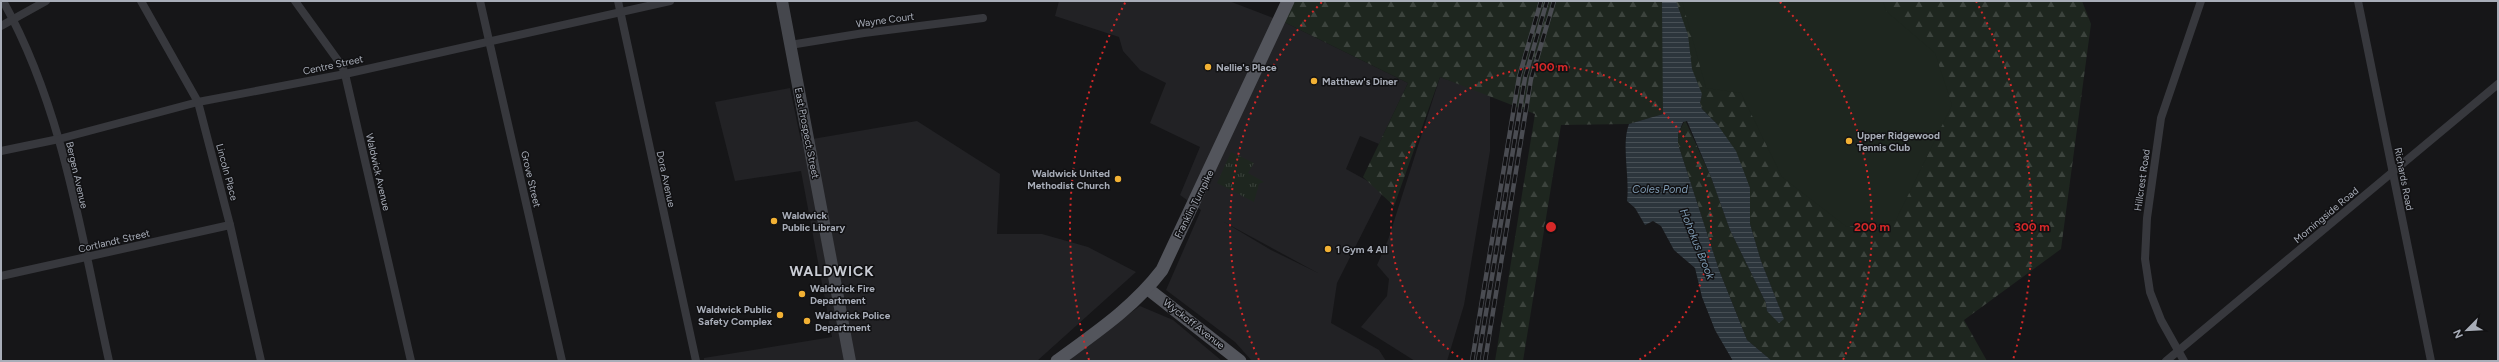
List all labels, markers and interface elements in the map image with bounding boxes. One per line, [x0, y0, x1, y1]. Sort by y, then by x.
street label: Wayne Court [855, 9, 915, 31]
street label: Centre Street [302, 52, 365, 78]
text: 100 m [1534, 60, 1568, 74]
place label: Nellie's Place [1216, 61, 1277, 74]
marker: Nellie's Place [1203, 62, 1213, 72]
place label: Matthew's Diner [1322, 75, 1398, 88]
marker: Matthew's Diner [1309, 76, 1319, 86]
street label: East Prospect Street [792, 86, 822, 180]
place label: Upper Ridgewood Tennis Club [1857, 129, 1940, 154]
street label: Waldwick Avenue [363, 132, 393, 213]
marker: Upper Ridgewood Tennis Club [1844, 136, 1854, 146]
street label: Bergen Avenue [63, 140, 91, 210]
street label: Lincoln Place [213, 142, 241, 202]
street label: Richards Road [2392, 146, 2417, 212]
street label: Hillcrest Road [2131, 148, 2153, 212]
street label: Grove Street [518, 149, 544, 209]
street label: Dora Avenue [654, 150, 678, 209]
place label: Waldwick United Methodist Church [1027, 167, 1110, 192]
street label: Franklin Turnpike [1171, 167, 1217, 240]
marker: Waldwick United Methodist Church [1113, 174, 1123, 184]
water label: Coles Pond [1632, 183, 1688, 196]
street label: Morningside Road [2291, 184, 2361, 246]
water label: Hohokus Brook [1677, 207, 1717, 282]
place label: Waldwick Public Library [782, 209, 845, 234]
marker: Waldwick Public Library [769, 216, 779, 226]
centre of rings [1544, 220, 1558, 234]
text: 200 m [1854, 220, 1890, 234]
text: 300 m [2014, 220, 2050, 234]
street label: Cortlandt Street [77, 226, 151, 256]
place label: 1 Gym 4 All [1336, 243, 1388, 256]
marker: 1 Gym 4 All [1323, 244, 1333, 254]
district label: WALDWICK [789, 263, 875, 280]
place label: Waldwick Fire Department [810, 282, 875, 307]
marker: Waldwick Fire Department [797, 289, 807, 299]
street label: Wyckoff Avenue [1161, 296, 1228, 352]
place label: Waldwick Public Safety Complex [696, 303, 773, 328]
place label: Waldwick Police Department [815, 309, 891, 334]
marker: Waldwick Public Safety Complex [775, 310, 785, 320]
north arrow [2447, 310, 2487, 350]
marker: Waldwick Police Department [802, 316, 812, 326]
text: N [2451, 327, 2466, 340]

